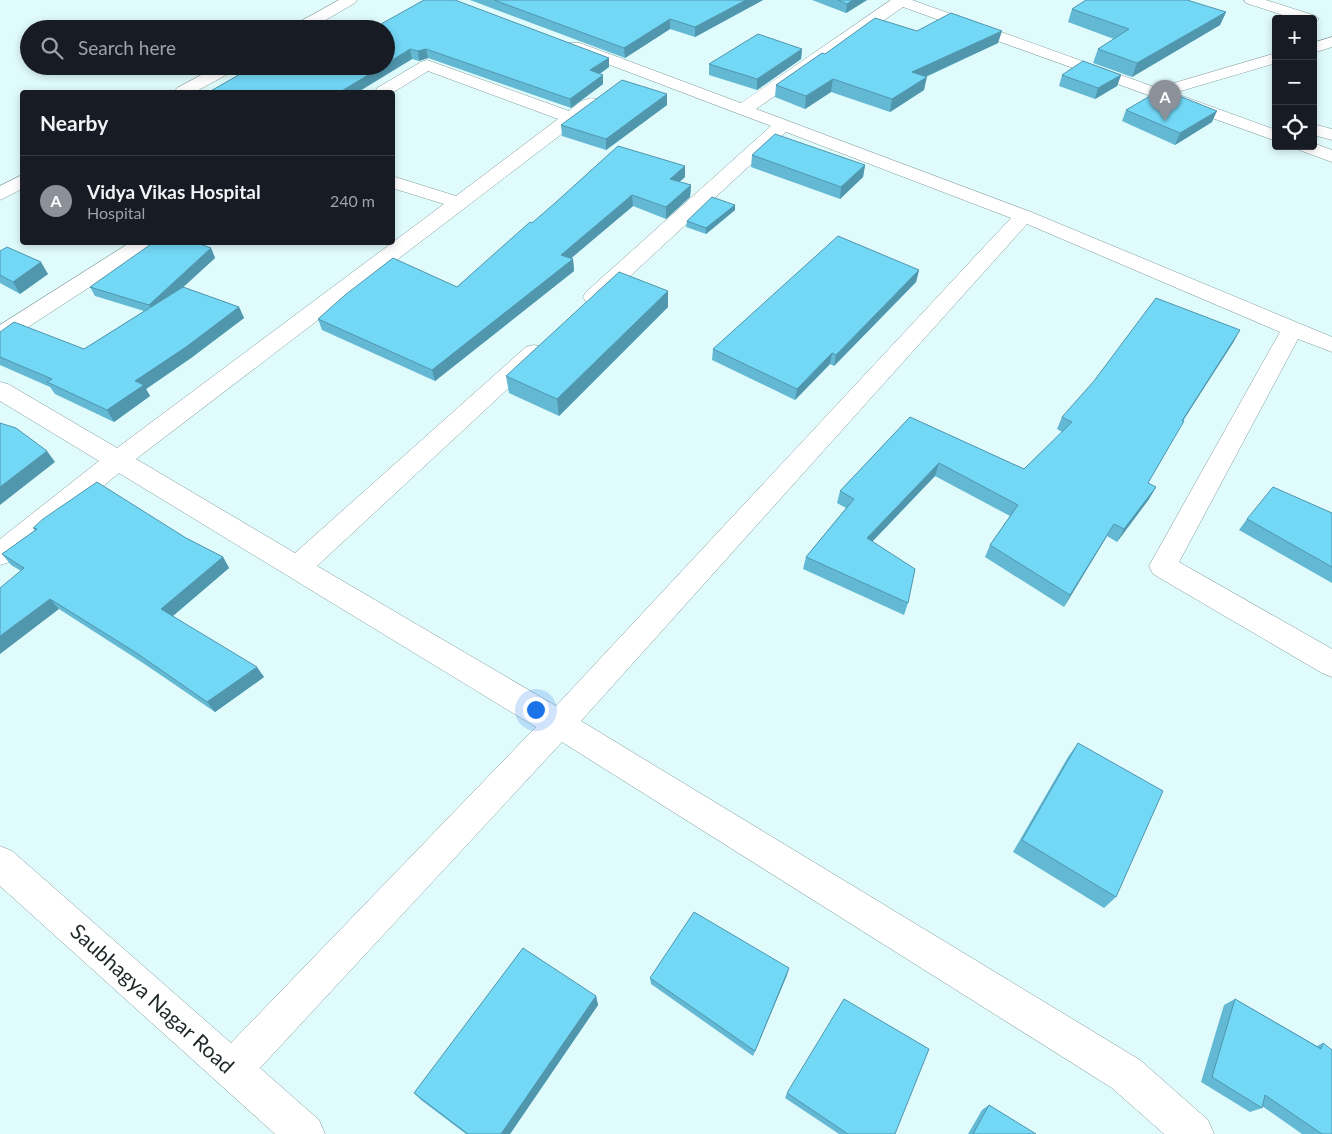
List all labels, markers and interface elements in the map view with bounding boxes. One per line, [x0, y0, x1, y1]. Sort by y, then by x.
map controls [1272, 15, 1317, 150]
button: + [1272, 15, 1317, 60]
search box [20, 20, 395, 75]
icon: search [38, 34, 66, 62]
text: Search here [78, 36, 176, 59]
button: − [1272, 60, 1317, 105]
pin: A [1149, 80, 1181, 121]
button: locate [1272, 105, 1317, 150]
text: Nearby [40, 110, 108, 135]
text: Vidya Vikas Hospital [87, 180, 261, 203]
text: A [50, 191, 62, 210]
text: 240 m [330, 191, 375, 210]
text: Hospital [87, 203, 145, 222]
your location [523, 697, 549, 723]
street label: Saubhagya Nagar Road [66, 918, 240, 1078]

